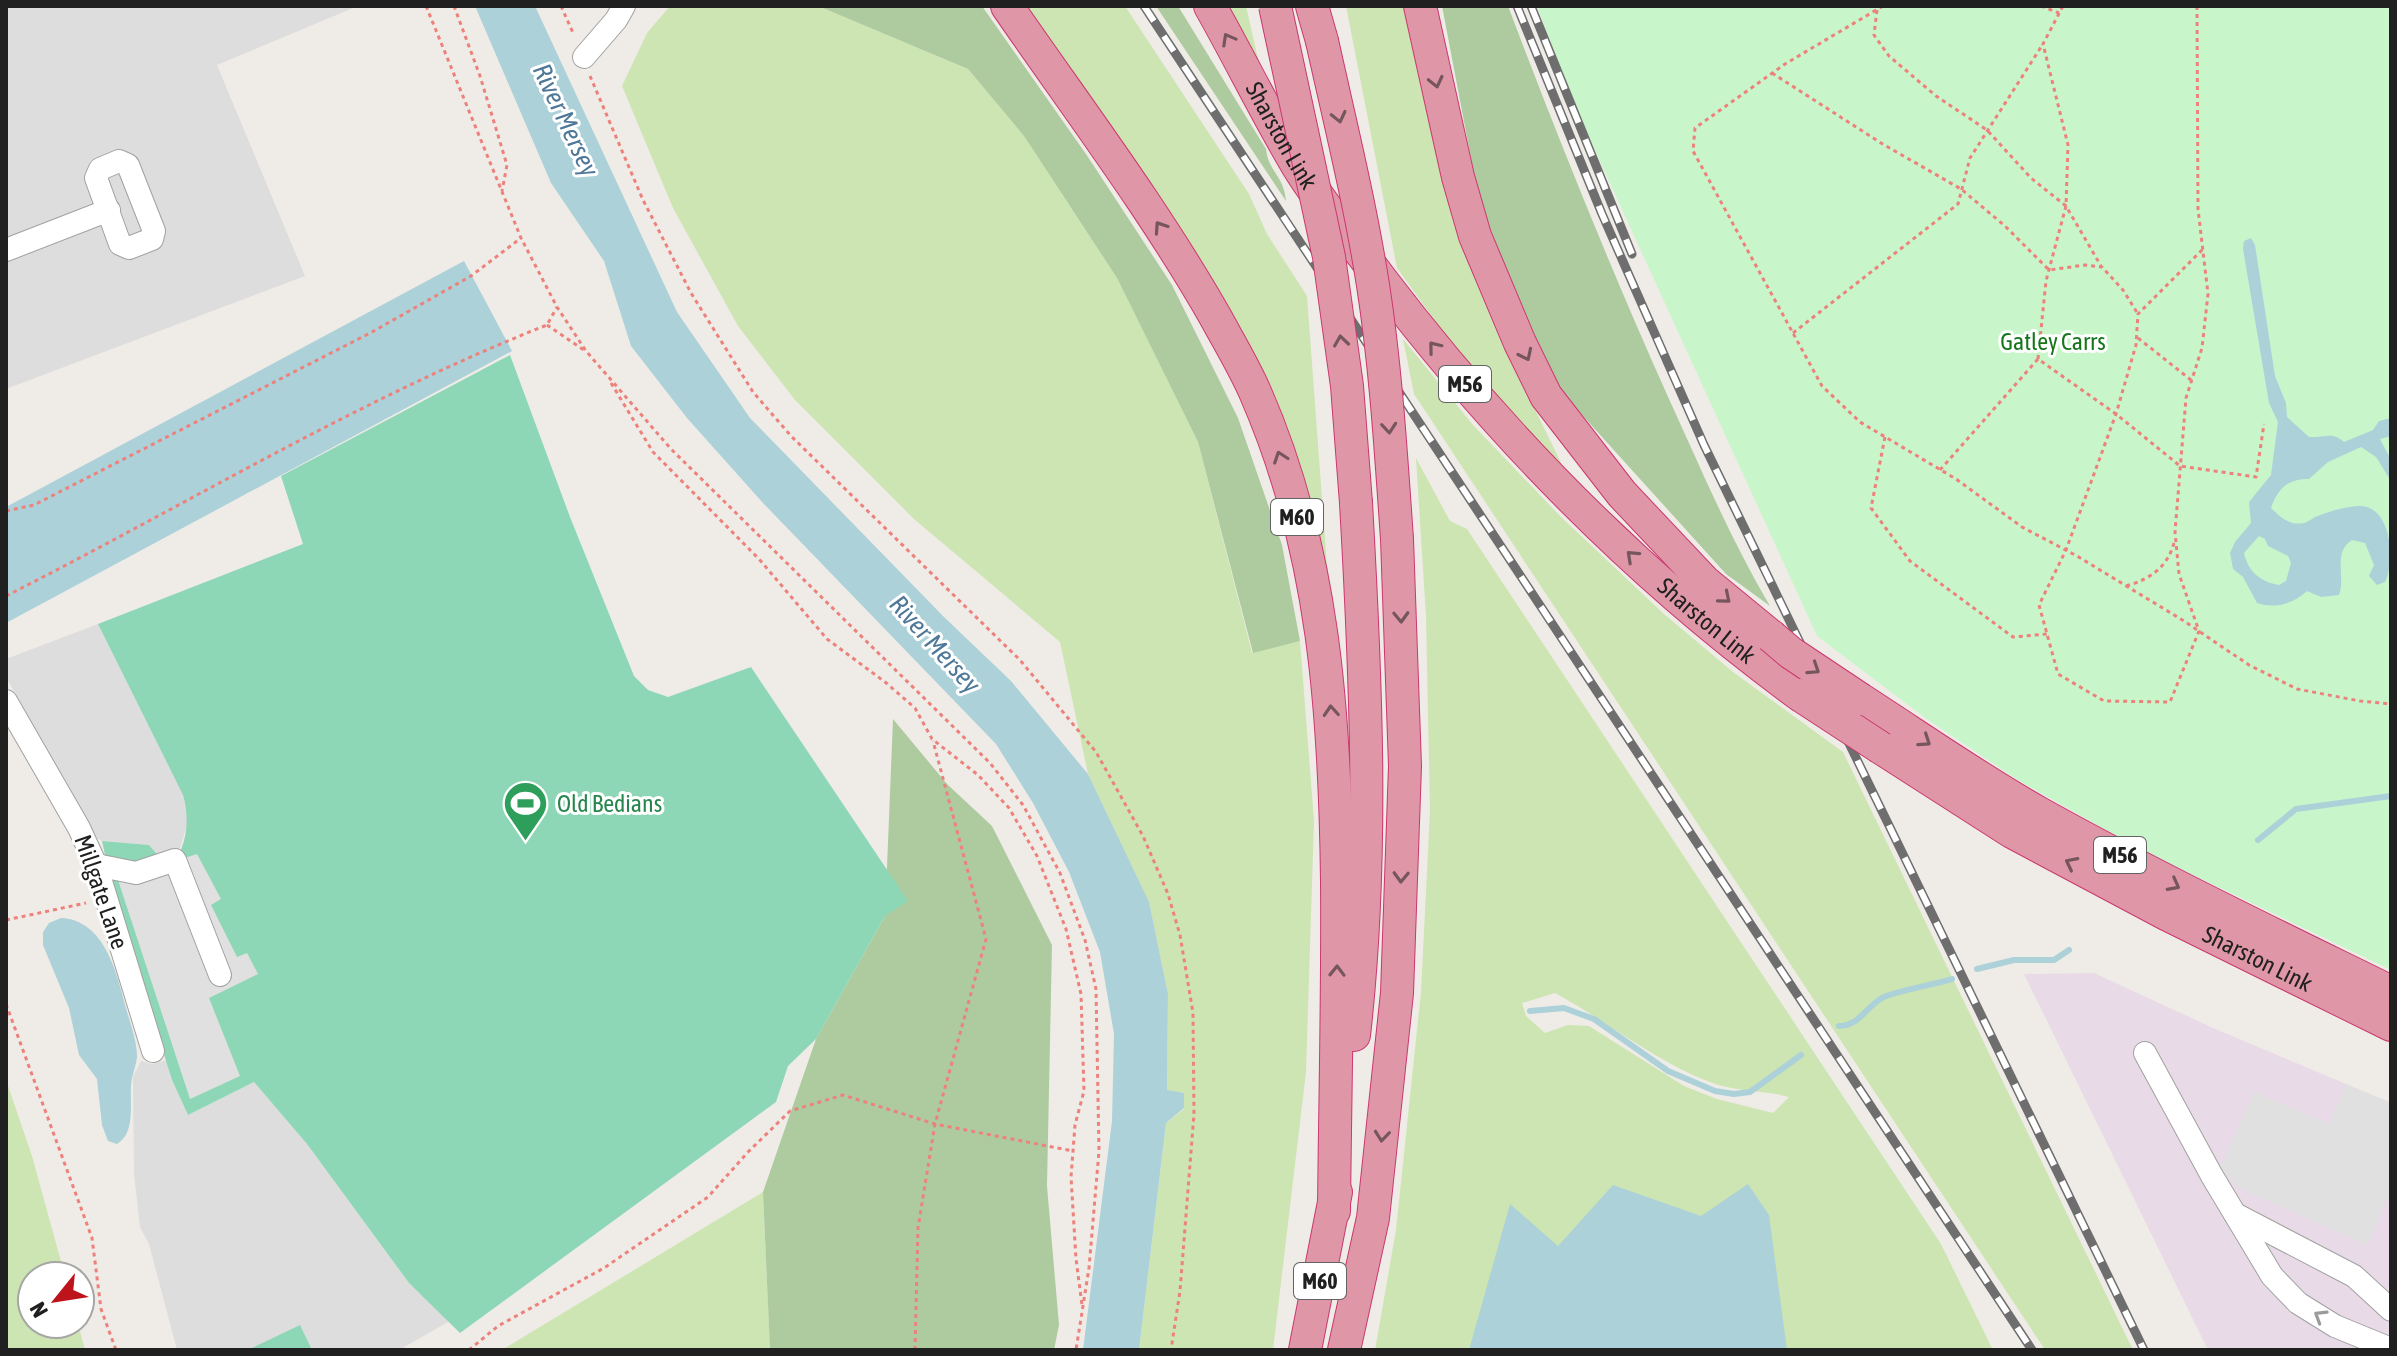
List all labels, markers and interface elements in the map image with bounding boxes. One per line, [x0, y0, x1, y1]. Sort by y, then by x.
one-way arrow [1222, 33, 1238, 48]
water label: River Mersey [527, 59, 605, 181]
one-way arrow [1426, 75, 1443, 89]
street label: Sharston Link [1241, 78, 1323, 194]
one-way arrow [1330, 109, 1347, 123]
one-way arrow [1155, 221, 1170, 235]
park label: Gatley Carrs [2000, 328, 2106, 355]
one-way arrow [1333, 335, 1350, 348]
one-way arrow [1429, 342, 1444, 357]
one-way arrow [1516, 346, 1532, 361]
road number: M56 [1439, 366, 1491, 402]
one-way arrow [1381, 422, 1398, 435]
one-way arrow [1273, 451, 1289, 465]
road number: M60 [1271, 499, 1323, 535]
one-way arrow [1627, 551, 1641, 566]
street label: Sharston Link [1652, 572, 1761, 669]
one-way arrow [1715, 588, 1730, 603]
water label: River Mersey [883, 589, 987, 699]
one-way arrow [1392, 611, 1409, 624]
one-way arrow [1806, 659, 1820, 674]
one-way arrow [1323, 704, 1340, 717]
one-way arrow [1916, 732, 1930, 747]
sports icon: Old Bedians [502, 780, 550, 843]
place label: Old Bedians [557, 790, 662, 817]
street label: Millgate Lane [69, 831, 134, 952]
road number: M56 [2094, 837, 2146, 873]
one-way arrow [2065, 858, 2080, 873]
one-way arrow [1393, 871, 1410, 884]
one-way arrow [2166, 876, 2180, 891]
street label: Sharston Link [2199, 920, 2317, 997]
one-way arrow [1328, 964, 1345, 977]
one-way arrow [1374, 1130, 1391, 1143]
north arrow [16, 1260, 96, 1340]
road number: M60 [1294, 1263, 1346, 1299]
text: N [24, 1298, 53, 1322]
one-way arrow [2314, 1311, 2329, 1326]

